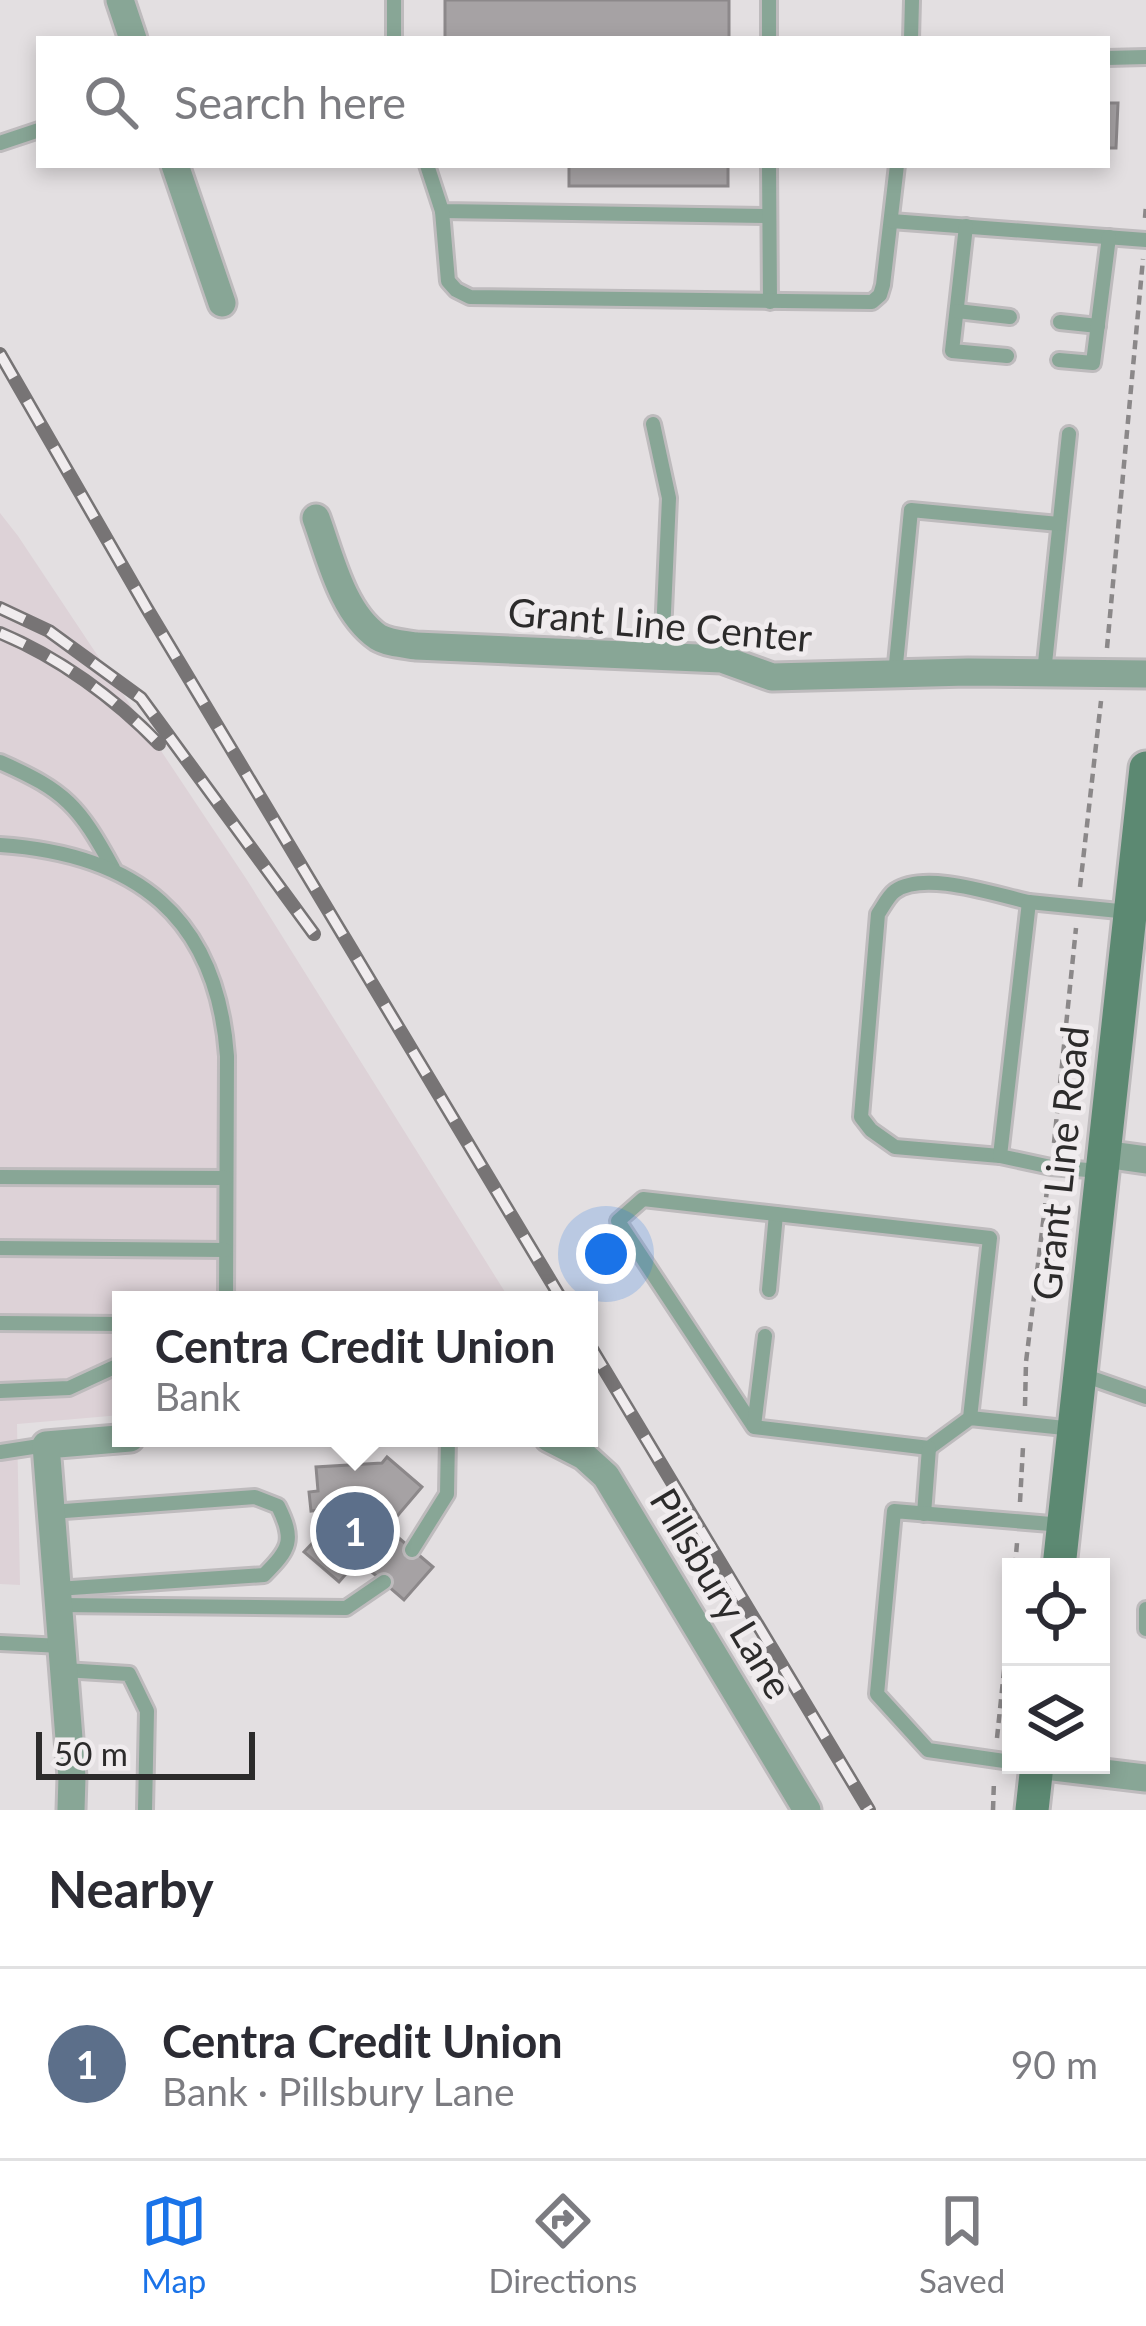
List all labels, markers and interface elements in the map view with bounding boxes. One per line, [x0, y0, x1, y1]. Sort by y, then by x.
search box [36, 36, 1110, 168]
icon: search [78, 69, 144, 135]
text: Search here [174, 75, 406, 129]
street label: Grant Line Center [506, 588, 814, 660]
street label: Grant Line Road [1023, 1024, 1097, 1302]
your location [576, 1224, 636, 1284]
popup [112, 1291, 598, 1447]
text: Centra Credit Union [155, 1319, 555, 1373]
text: Bank [155, 1373, 241, 1419]
street label: Pillsbury Lane [641, 1480, 803, 1706]
pin: 1 [316, 1486, 394, 1576]
map controls [1002, 1558, 1110, 1774]
button: locate [1002, 1558, 1110, 1666]
button: layers [1002, 1666, 1110, 1774]
scale bar [36, 1726, 255, 1779]
text: 50 m [54, 1733, 128, 1773]
text: Nearby [48, 1858, 214, 1919]
text: Centra Credit Union [162, 2014, 563, 2068]
text: 1 [76, 2041, 98, 2087]
text: 90 m [1011, 2041, 1098, 2087]
text: Bank · Pillsbury Lane [162, 2068, 515, 2114]
tab: Map [141, 2188, 207, 2300]
tab: Directions [488, 2188, 637, 2300]
tab: Saved [919, 2188, 1005, 2300]

